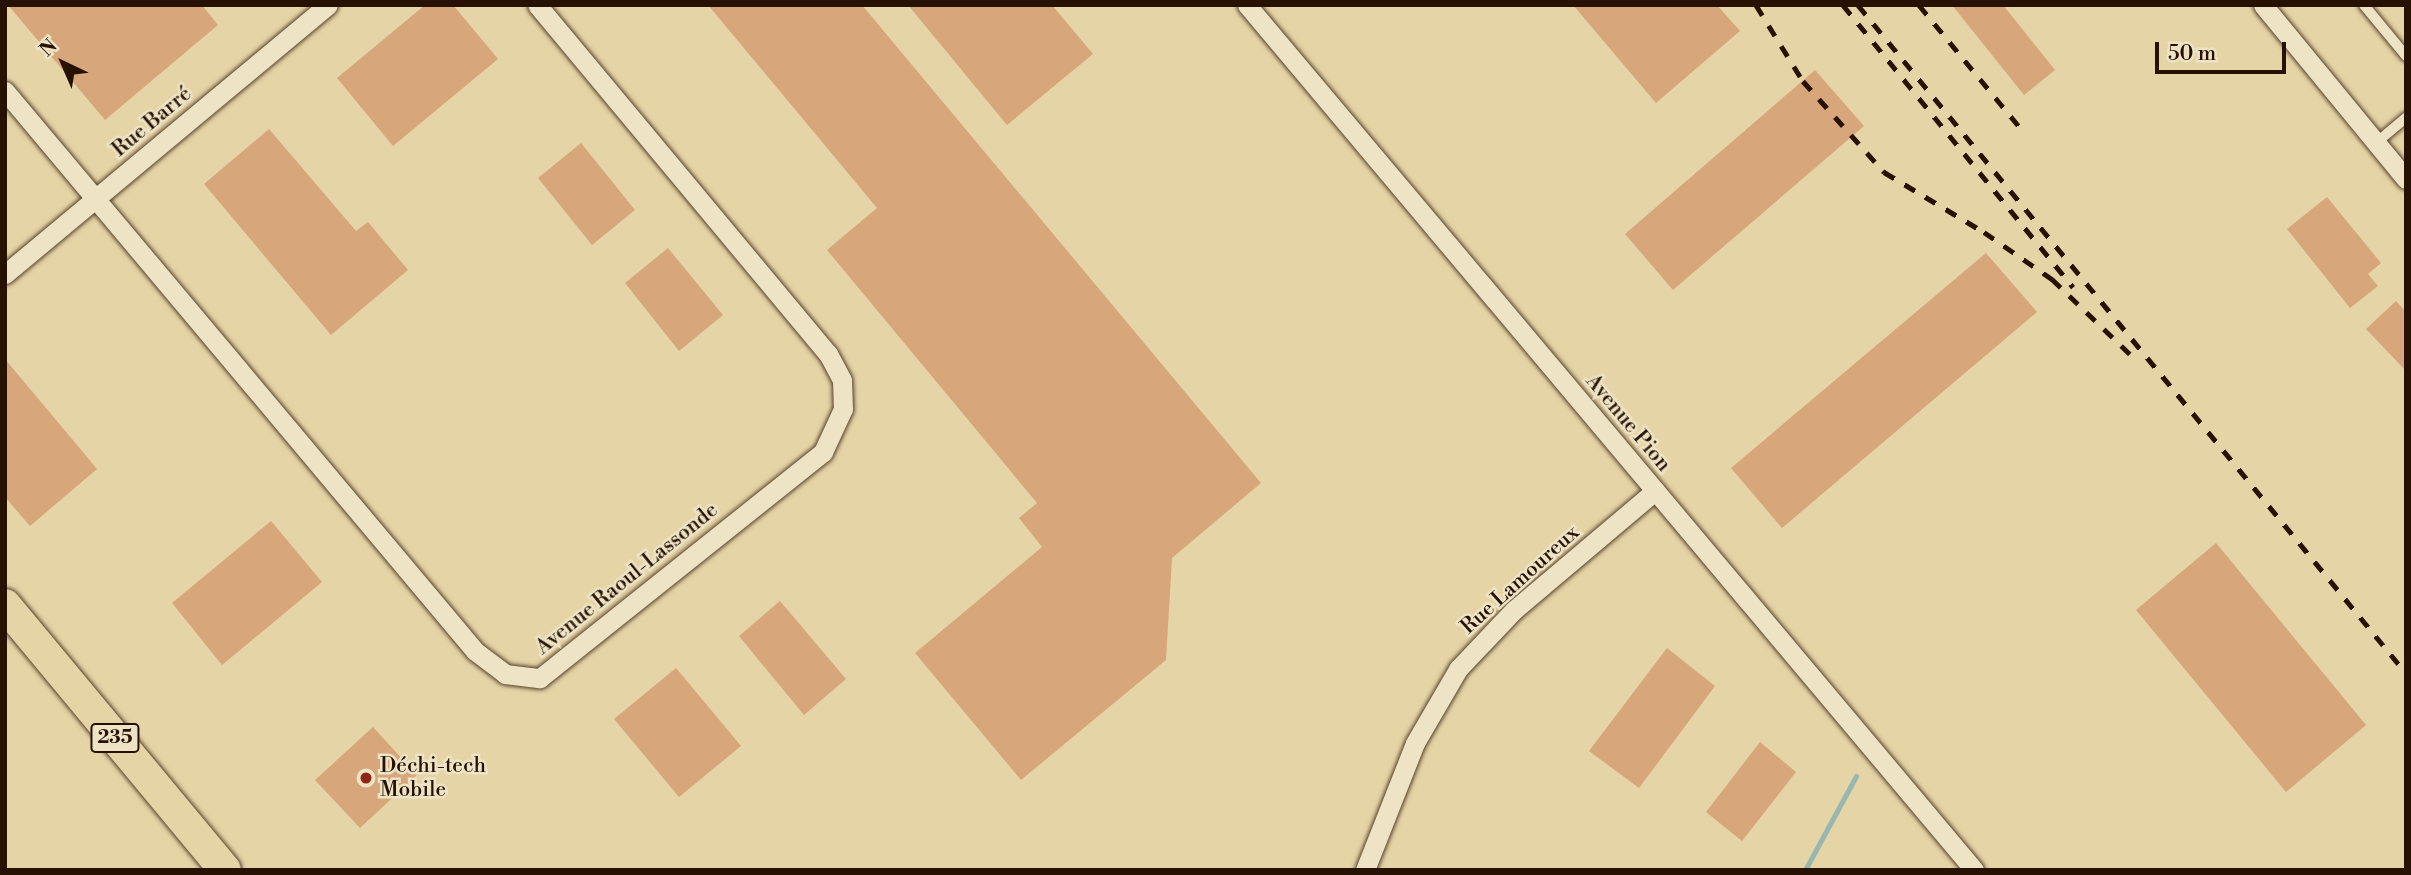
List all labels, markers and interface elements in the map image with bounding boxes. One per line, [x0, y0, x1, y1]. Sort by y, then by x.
north arrow [28, 28, 98, 98]
scale bar [2159, 28, 2290, 72]
text: N [35, 34, 62, 62]
text: 50 m [2168, 41, 2216, 67]
street label: Rue Barré [107, 82, 197, 162]
street label: Avenue Pion [1580, 369, 1676, 477]
street label: Avenue Raoul-Lassonde [531, 498, 723, 660]
street label: Rue Lamoureux [1456, 520, 1584, 640]
road number: 235 [89, 722, 141, 754]
place label: Déchi-tech Mobile [380, 753, 486, 803]
marker: Déchi-tech Mobile [358, 770, 374, 786]

